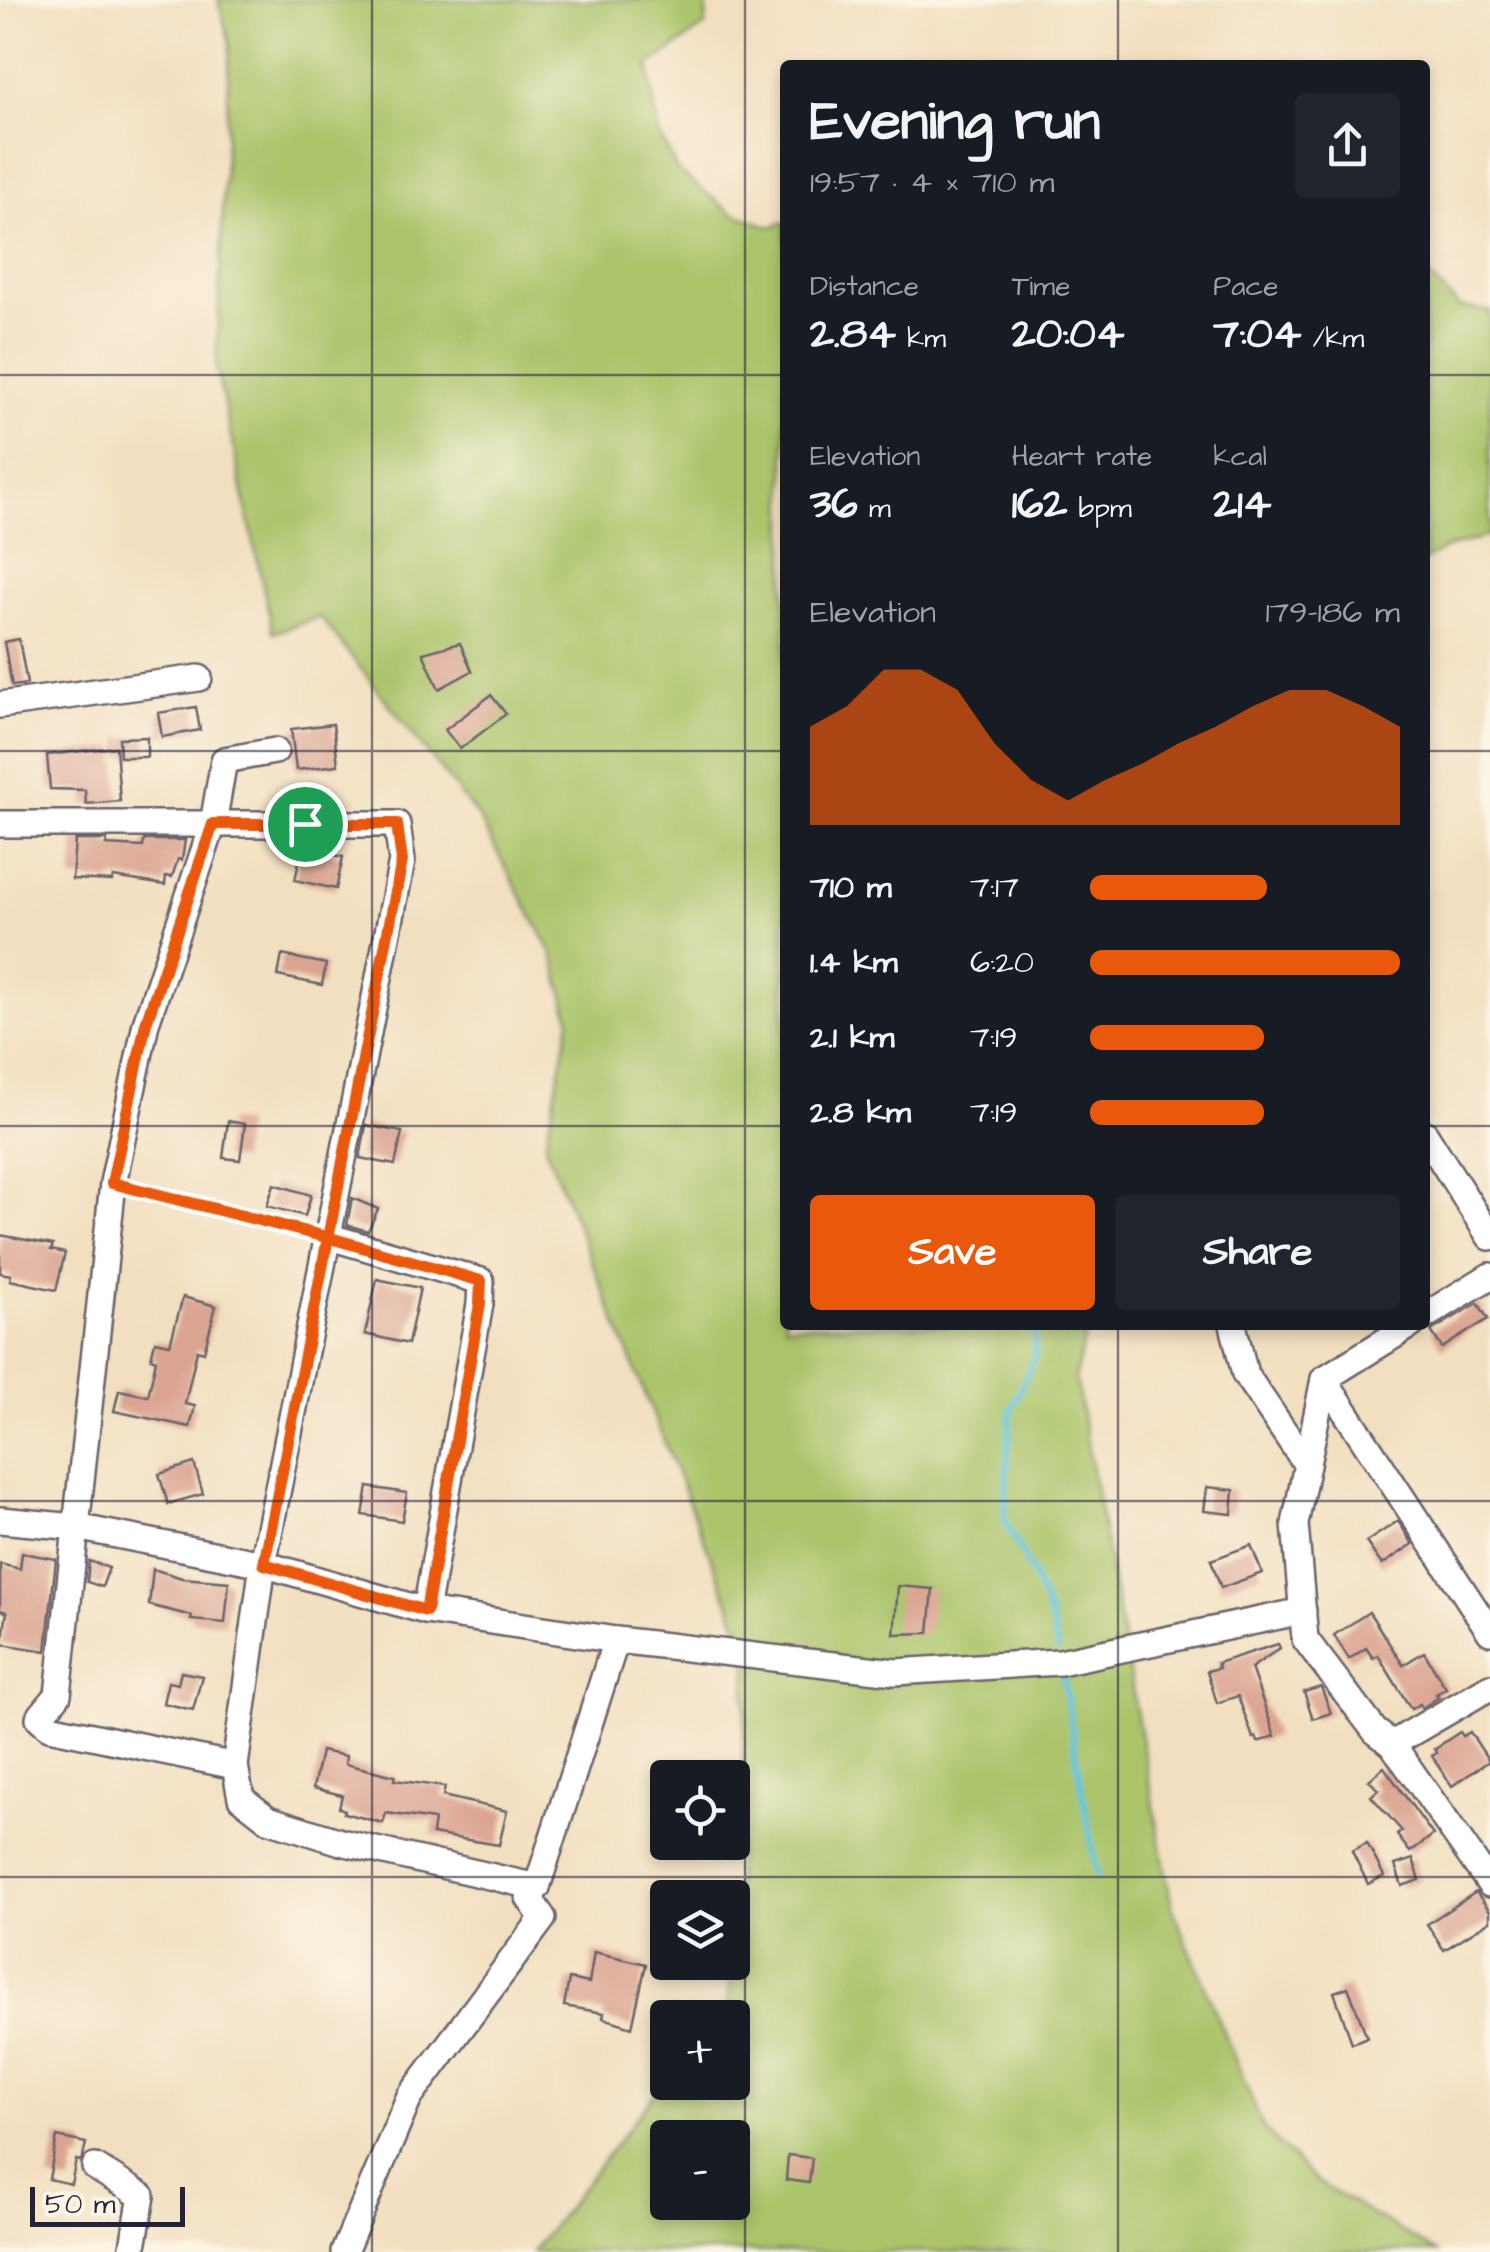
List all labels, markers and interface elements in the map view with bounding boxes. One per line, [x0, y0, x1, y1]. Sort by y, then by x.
text: Evening run [810, 84, 1100, 160]
button: share [1295, 93, 1400, 198]
text: 19:57 · 4 × 710 m [810, 160, 1054, 205]
text: Distance [810, 267, 919, 306]
text: Time [1012, 267, 1070, 306]
text: Pace [1213, 267, 1278, 306]
text: 2.84 [810, 306, 896, 364]
text: 20:04 [1012, 306, 1124, 364]
text: 7:04 [1213, 306, 1301, 364]
text: km [896, 319, 946, 358]
text: /km [1301, 319, 1364, 358]
text: Elevation [810, 437, 920, 476]
text: Heart rate [1012, 437, 1152, 476]
text: kcal [1213, 437, 1267, 476]
text: 36 [810, 476, 858, 534]
text: 162 [1012, 476, 1067, 534]
text: 214 [1213, 476, 1271, 534]
text: m [858, 489, 891, 528]
text: bpm [1067, 489, 1132, 528]
text: Elevation [810, 590, 936, 635]
text: 179–186 m [1265, 590, 1400, 635]
pin [263, 782, 348, 867]
icon: arrive [278, 797, 333, 852]
text: 710 m [810, 865, 892, 910]
text: 7:17 [970, 865, 1019, 910]
text: 1.4 km [810, 940, 898, 985]
text: 6:20 [970, 940, 1034, 985]
text: 2.1 km [810, 1015, 894, 1060]
text: 7:19 [970, 1015, 1017, 1060]
text: 2.8 km [810, 1090, 911, 1135]
text: 7:19 [970, 1090, 1017, 1135]
button: Save [810, 1195, 1095, 1310]
button: Share [1115, 1195, 1400, 1310]
map controls [650, 1760, 750, 2220]
button: locate [650, 1760, 750, 1860]
button: layers [650, 1880, 750, 1980]
button: + [650, 2000, 750, 2100]
button: − [650, 2120, 750, 2220]
scale bar [30, 2182, 185, 2226]
text: 50 m [45, 2185, 116, 2224]

